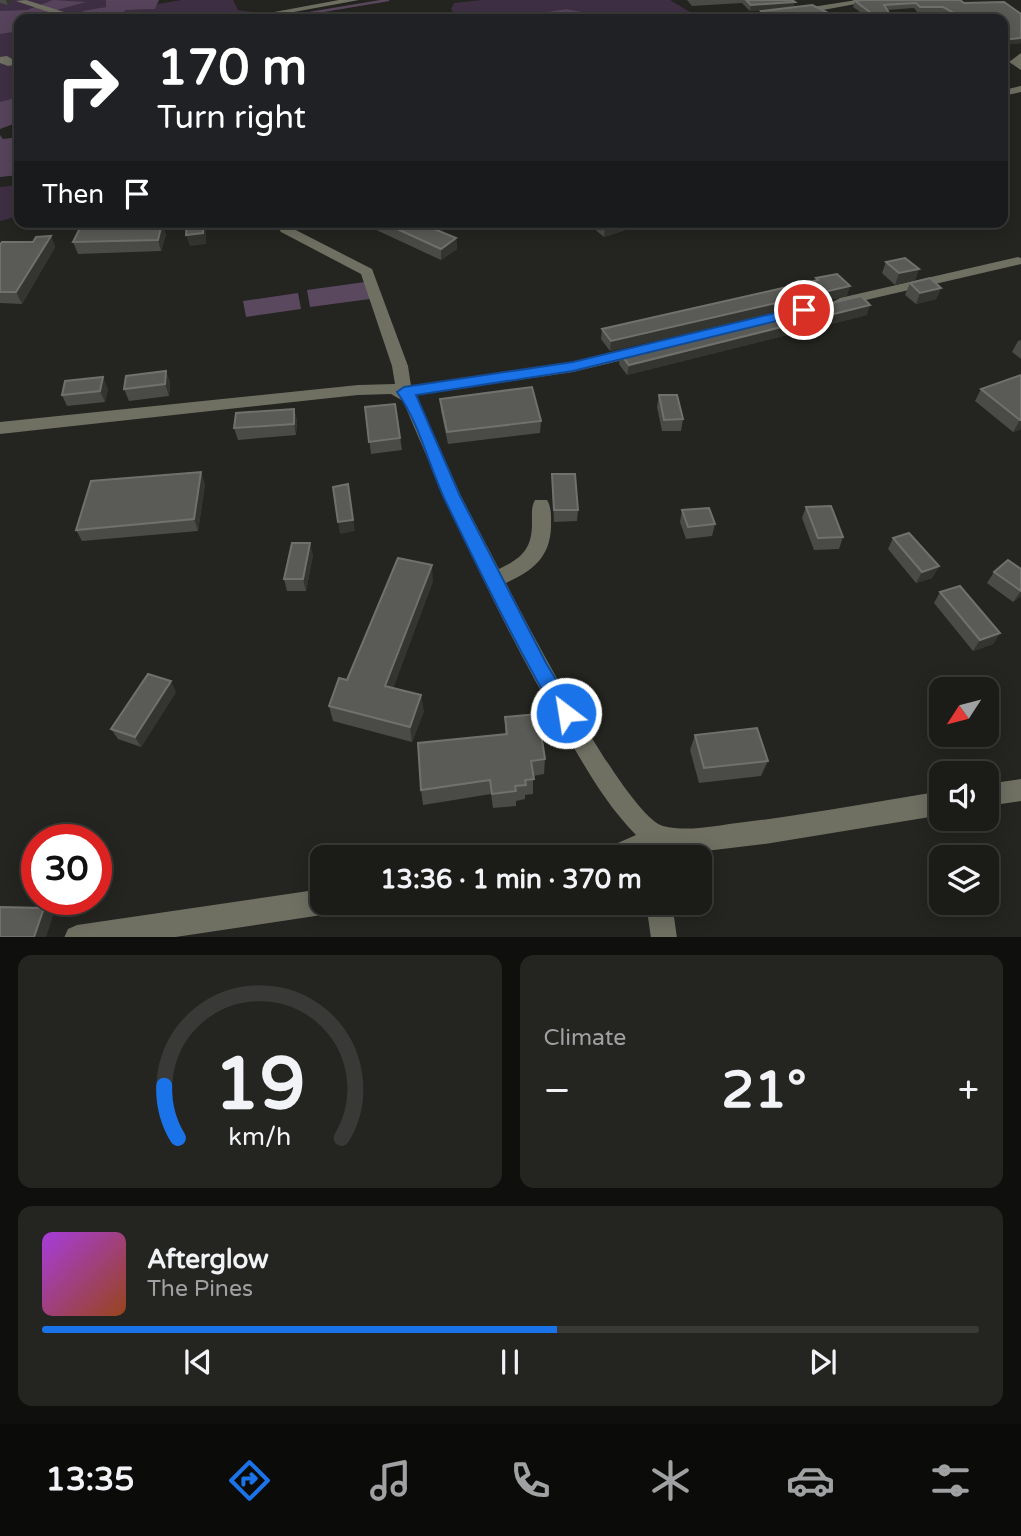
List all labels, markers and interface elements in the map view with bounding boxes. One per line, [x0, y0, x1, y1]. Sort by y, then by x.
text: 170 m [157, 39, 307, 98]
icon: right [42, 42, 133, 133]
text: Turn right [157, 99, 306, 137]
icon: arrive [118, 175, 156, 213]
text: Then [42, 179, 104, 210]
pin [774, 280, 834, 340]
icon: arrive [785, 291, 823, 329]
position arrow [529, 676, 603, 750]
north arrow [929, 677, 999, 747]
map controls [929, 677, 999, 915]
button: sound [929, 761, 999, 831]
speed limit sign: 30 [21, 824, 112, 915]
button: layers [929, 845, 999, 915]
text: 13:36 · 1 min · 370 m [380, 864, 642, 895]
text: Climate [544, 1024, 626, 1052]
text: 19 [214, 1041, 305, 1129]
text: 21° [722, 1059, 807, 1122]
text: − [544, 1068, 571, 1114]
text: + [958, 1068, 979, 1114]
text: km/h [228, 1121, 291, 1151]
text: Afterglow [147, 1244, 269, 1275]
text: The Pines [147, 1275, 253, 1303]
icon: previous [179, 1343, 217, 1381]
icon: pause [491, 1343, 529, 1381]
icon: next [804, 1343, 842, 1381]
icon: directions [225, 1456, 274, 1505]
icon: music [366, 1456, 415, 1505]
icon: phone [506, 1456, 555, 1505]
icon: climate [646, 1456, 695, 1505]
icon: car [786, 1456, 835, 1505]
icon: filters [926, 1456, 975, 1505]
text: 13:35 [46, 1461, 134, 1499]

